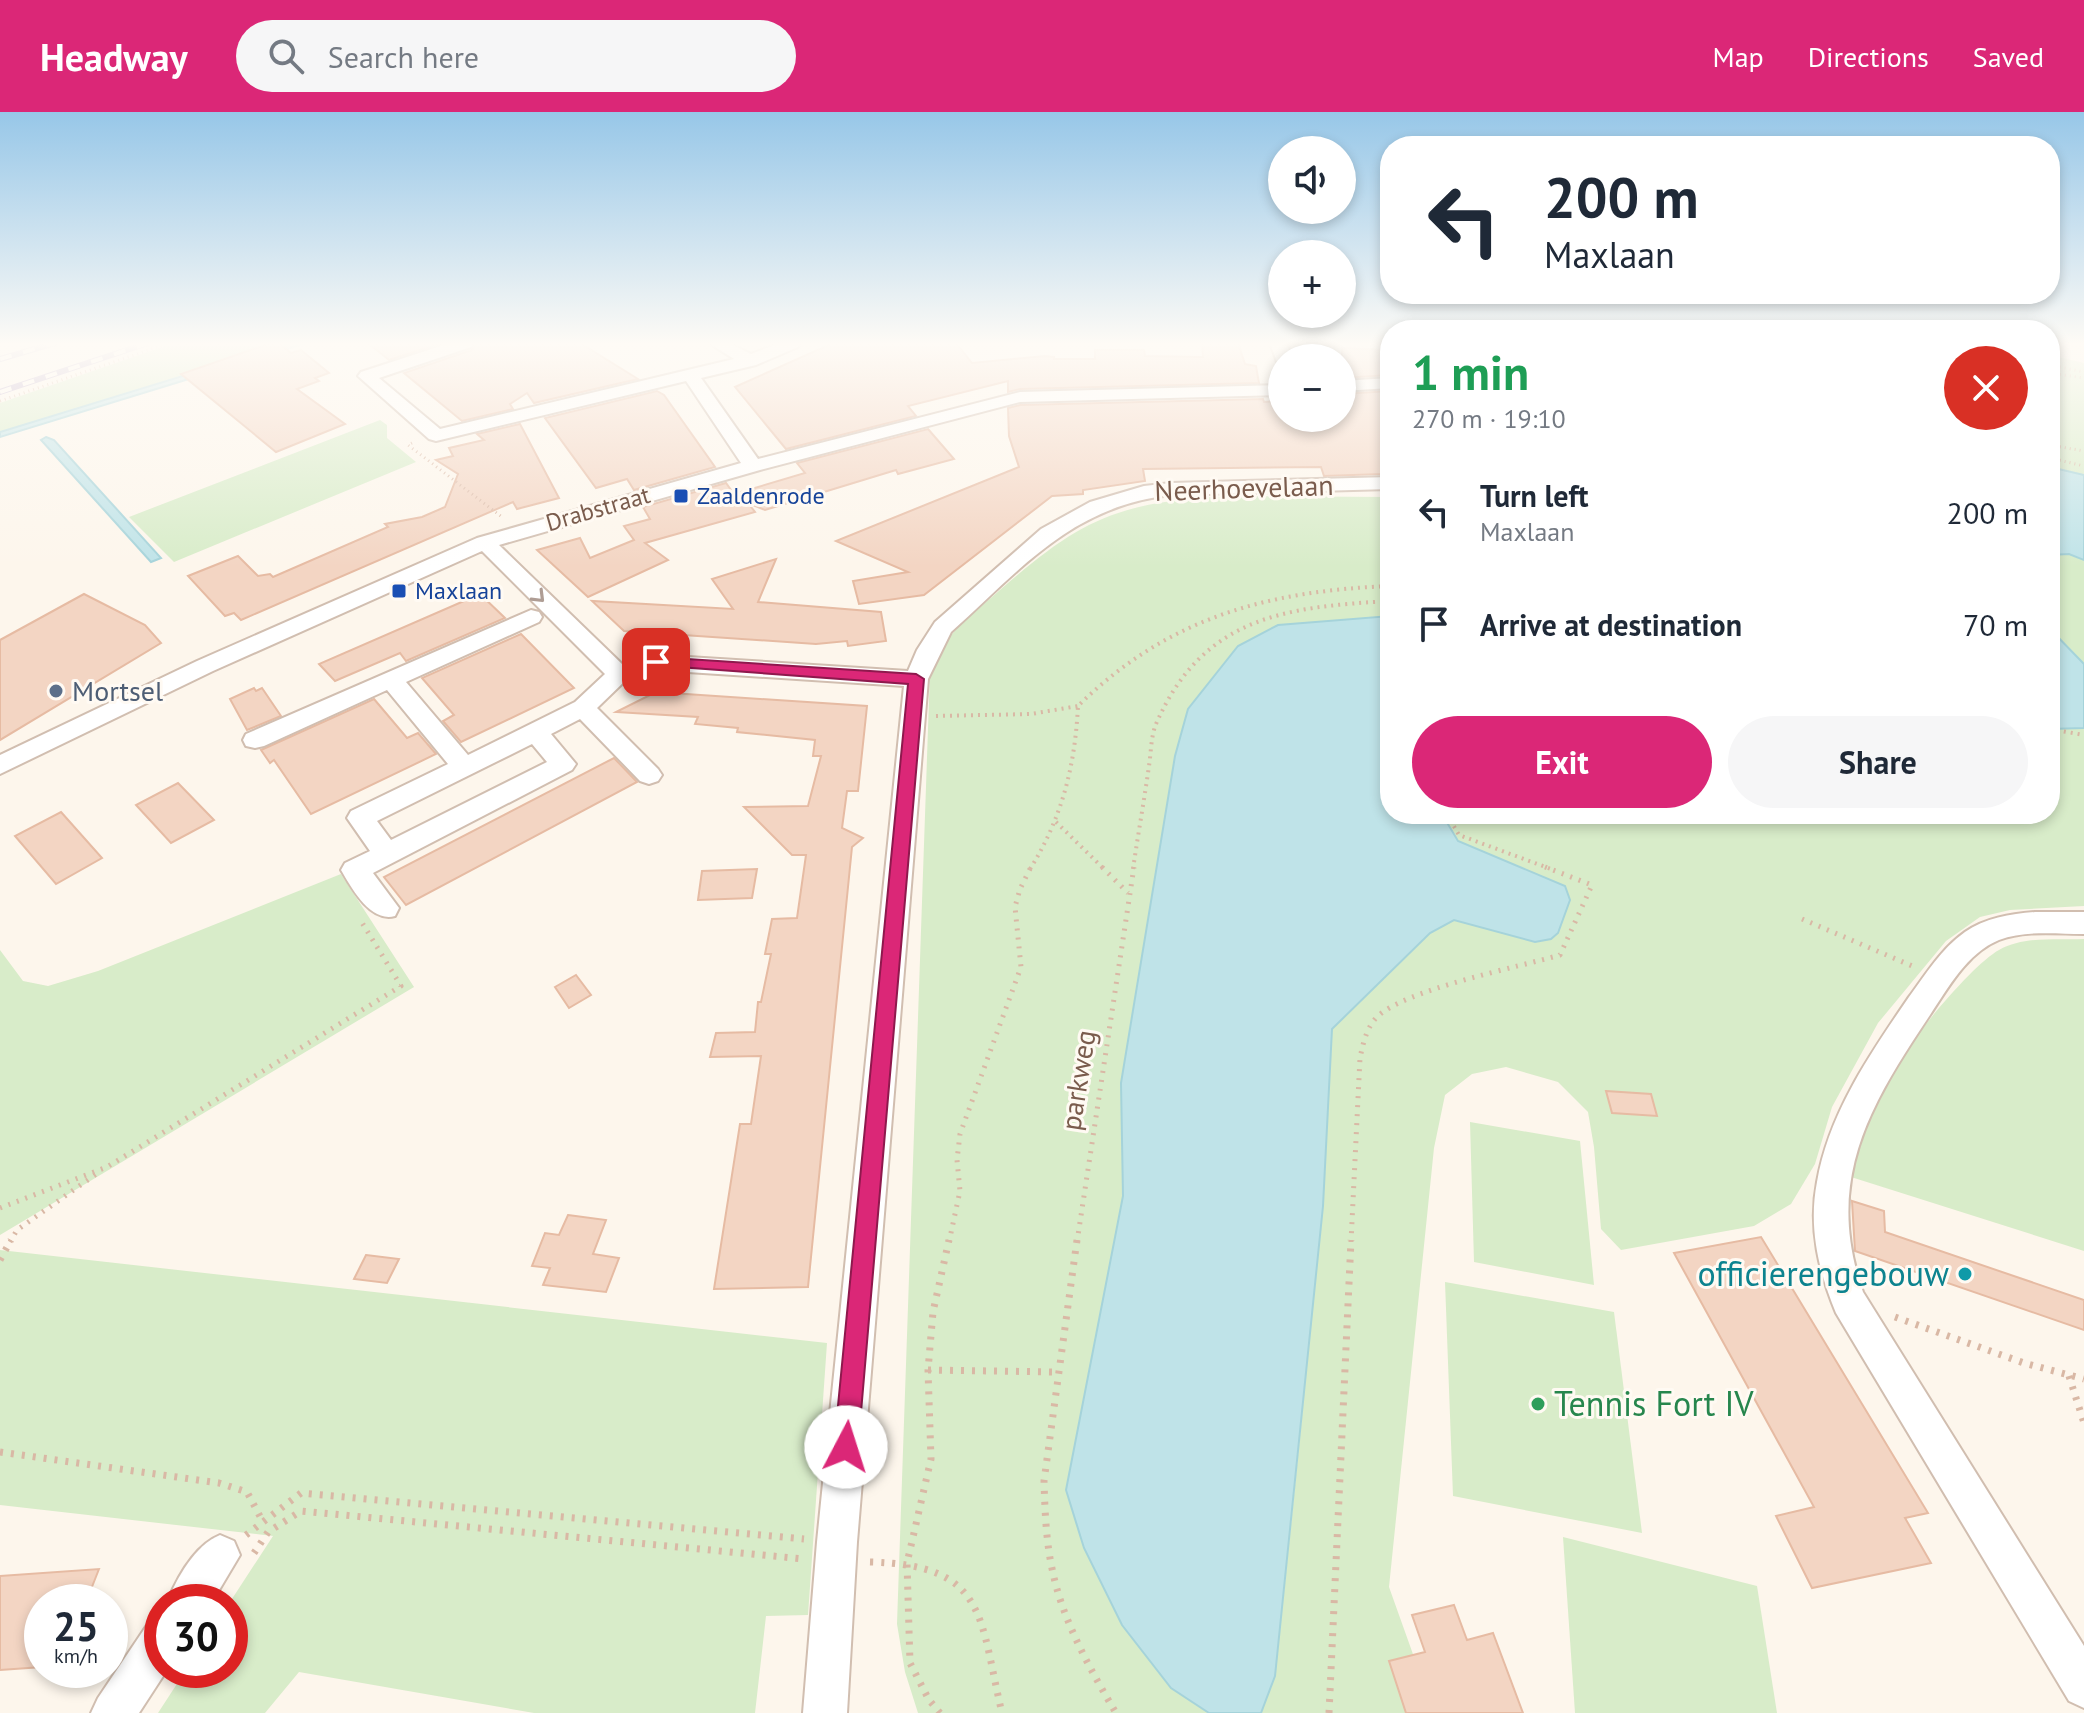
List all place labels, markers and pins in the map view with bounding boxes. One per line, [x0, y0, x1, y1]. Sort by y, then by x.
place label: Zaaldenrode [697, 480, 825, 511]
marker: Zaaldenrode [672, 487, 690, 505]
place label: Maxlaan [415, 575, 502, 606]
marker: Maxlaan [390, 582, 408, 600]
pin [622, 628, 690, 696]
place label: Mortsel [72, 672, 163, 709]
marker: Mortsel [47, 682, 65, 700]
place label: officierengebouw [1697, 1251, 1949, 1295]
marker: officierengebouw [1956, 1265, 1974, 1283]
place label: Tennis Fort IV [1554, 1381, 1754, 1425]
marker: Tennis Fort IV [1529, 1395, 1547, 1413]

